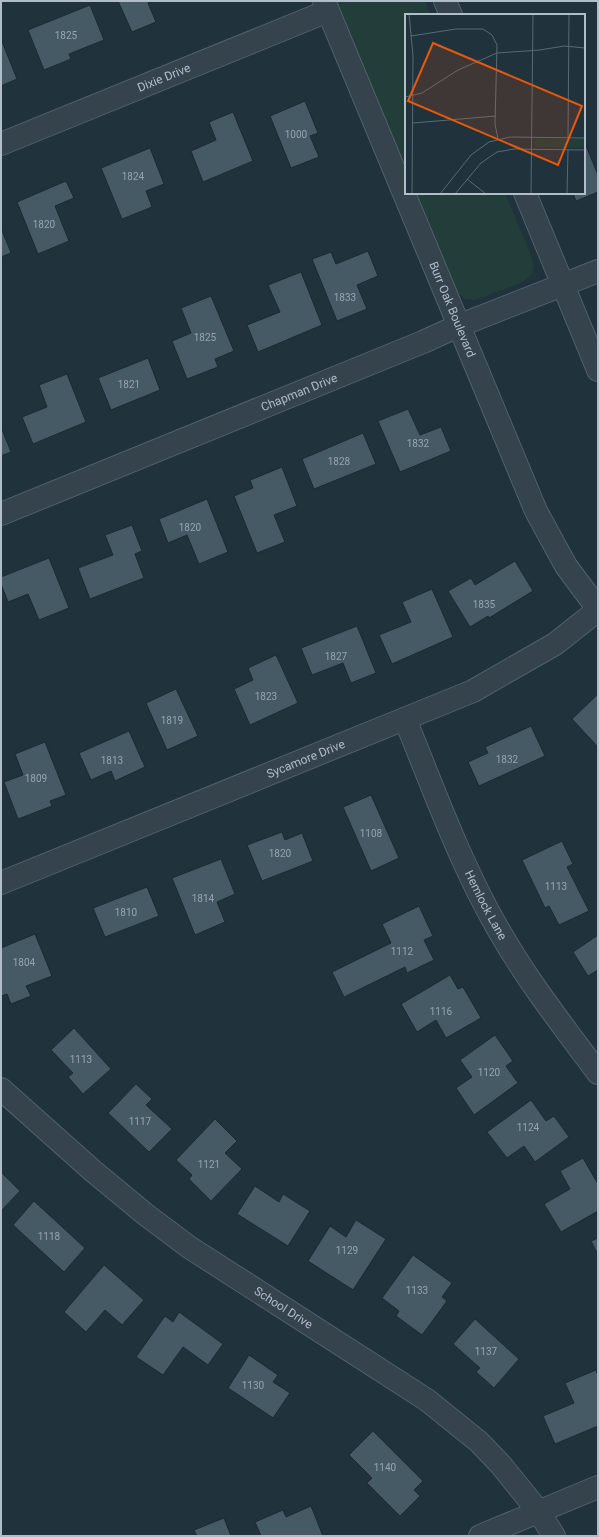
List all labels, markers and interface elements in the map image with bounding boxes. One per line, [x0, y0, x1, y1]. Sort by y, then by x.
inset map [405, 14, 585, 194]
house number: 1825 [55, 30, 78, 41]
street label: Dixie Drive [135, 61, 193, 95]
house number: 1000 [285, 129, 308, 140]
house number: 1824 [122, 171, 145, 182]
house number: 1820 [33, 219, 56, 230]
street label: Burr Oak Boulevard [426, 259, 478, 359]
house number: 1833 [334, 292, 356, 303]
house number: 1825 [194, 332, 217, 343]
street label: Chapman Drive [259, 371, 340, 414]
house number: 1821 [118, 379, 140, 390]
house number: 1832 [407, 438, 430, 449]
house number: 1828 [328, 456, 351, 467]
house number: 1820 [179, 522, 202, 533]
house number: 1835 [473, 599, 496, 610]
house number: 1827 [325, 651, 348, 662]
house number: 1823 [255, 691, 277, 702]
house number: 1819 [161, 715, 183, 726]
street label: Sycamore Drive [265, 737, 347, 781]
house number: 1832 [496, 754, 519, 765]
house number: 1813 [101, 755, 123, 766]
house number: 1809 [25, 773, 47, 784]
house number: 1108 [360, 828, 383, 839]
house number: 1820 [269, 848, 292, 859]
street label: Hemlock Lane [462, 868, 510, 942]
house number: 1113 [545, 881, 567, 892]
house number: 1814 [192, 893, 215, 904]
house number: 1810 [115, 907, 138, 918]
house number: 1112 [391, 946, 414, 957]
house number: 1804 [13, 957, 36, 968]
house number: 1116 [430, 1006, 453, 1017]
house number: 1113 [70, 1054, 92, 1065]
house number: 1120 [478, 1067, 501, 1078]
house number: 1117 [129, 1116, 152, 1127]
house number: 1124 [517, 1122, 540, 1133]
house number: 1121 [198, 1159, 220, 1170]
house number: 1118 [38, 1231, 61, 1242]
house number: 1129 [336, 1245, 358, 1256]
street label: School Drive [252, 1284, 315, 1332]
house number: 1133 [406, 1285, 428, 1296]
house number: 1137 [475, 1346, 498, 1357]
house number: 1130 [242, 1380, 265, 1391]
house number: 1140 [374, 1462, 397, 1473]

